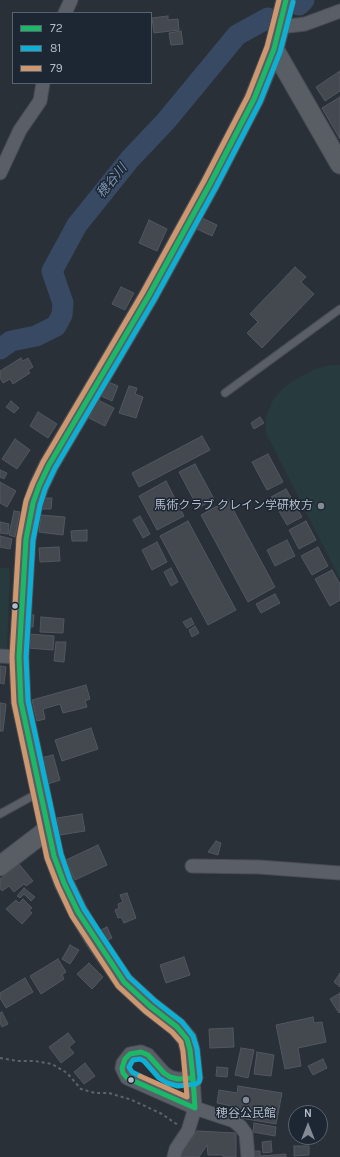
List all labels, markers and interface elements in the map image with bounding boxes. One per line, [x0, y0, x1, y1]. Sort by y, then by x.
legend [12, 12, 152, 84]
text: 72 [50, 21, 63, 35]
text: 81 [50, 41, 61, 55]
text: 79 [50, 61, 63, 75]
water label: 穂谷川 [94, 161, 130, 201]
place label: 馬術クラブ クレイン学研枚方 [154, 499, 313, 513]
marker: 馬術クラブ クレイン学研枚方 [316, 501, 326, 511]
unlabelled marker [10, 601, 20, 611]
unlabelled marker [126, 1075, 136, 1085]
marker: 穂谷公民館 [241, 1095, 251, 1105]
north arrow [288, 1105, 328, 1145]
place label: 穂谷公民館 [216, 1107, 276, 1121]
text: N [304, 1107, 312, 1120]

